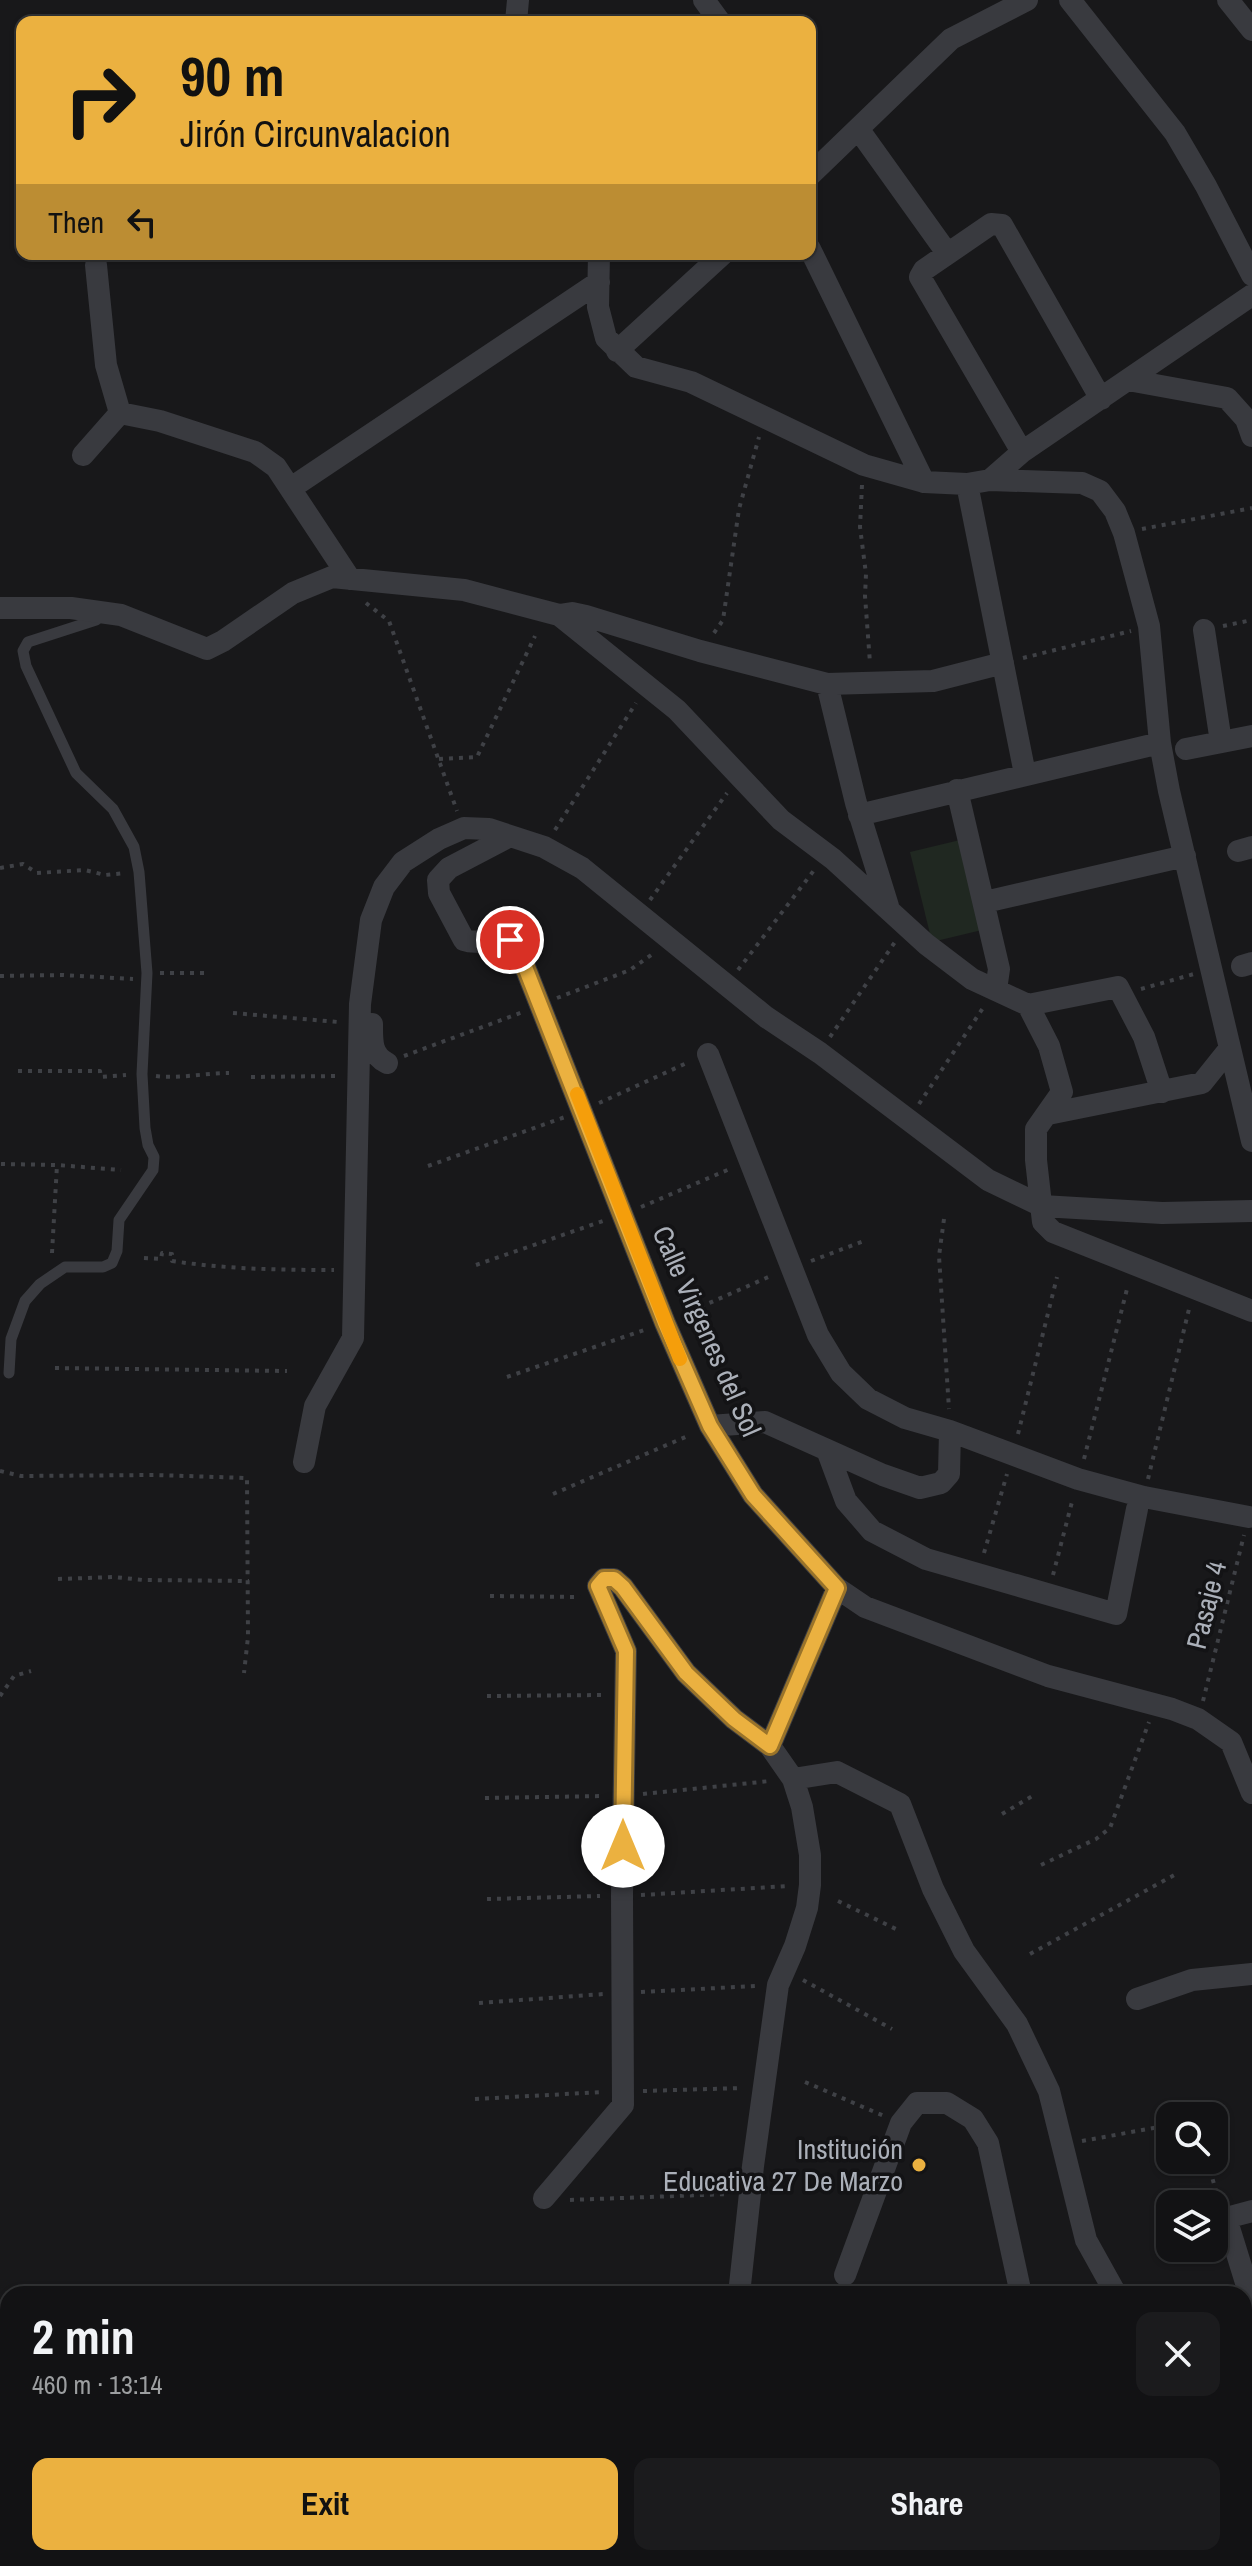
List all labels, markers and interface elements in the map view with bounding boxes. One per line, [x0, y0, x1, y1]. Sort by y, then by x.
text: 90 m [180, 38, 285, 113]
icon: right [48, 48, 152, 152]
text: Jirón Circunvalacion [180, 110, 451, 158]
icon: left [120, 200, 164, 244]
text: Then [48, 202, 104, 242]
pin [476, 906, 544, 974]
icon: arrive [488, 918, 532, 962]
street label: Calle Virgenes del Sol [644, 1220, 770, 1442]
street label: Pasaje 4 [1177, 1557, 1235, 1653]
position arrow [581, 1804, 665, 1888]
map controls [1156, 2102, 1228, 2262]
button: search [1156, 2102, 1228, 2174]
place label: Institución Educativa 27 De Marzo [663, 2130, 903, 2200]
marker: Institución Educativa 27 De Marzo [910, 2156, 928, 2174]
button: layers [1156, 2190, 1228, 2262]
text: 2 min [32, 2304, 135, 2369]
button: close [1136, 2312, 1220, 2396]
text: 460 m · 13:14 [32, 2367, 162, 2402]
button: Exit [32, 2458, 618, 2550]
button: Share [634, 2458, 1220, 2550]

